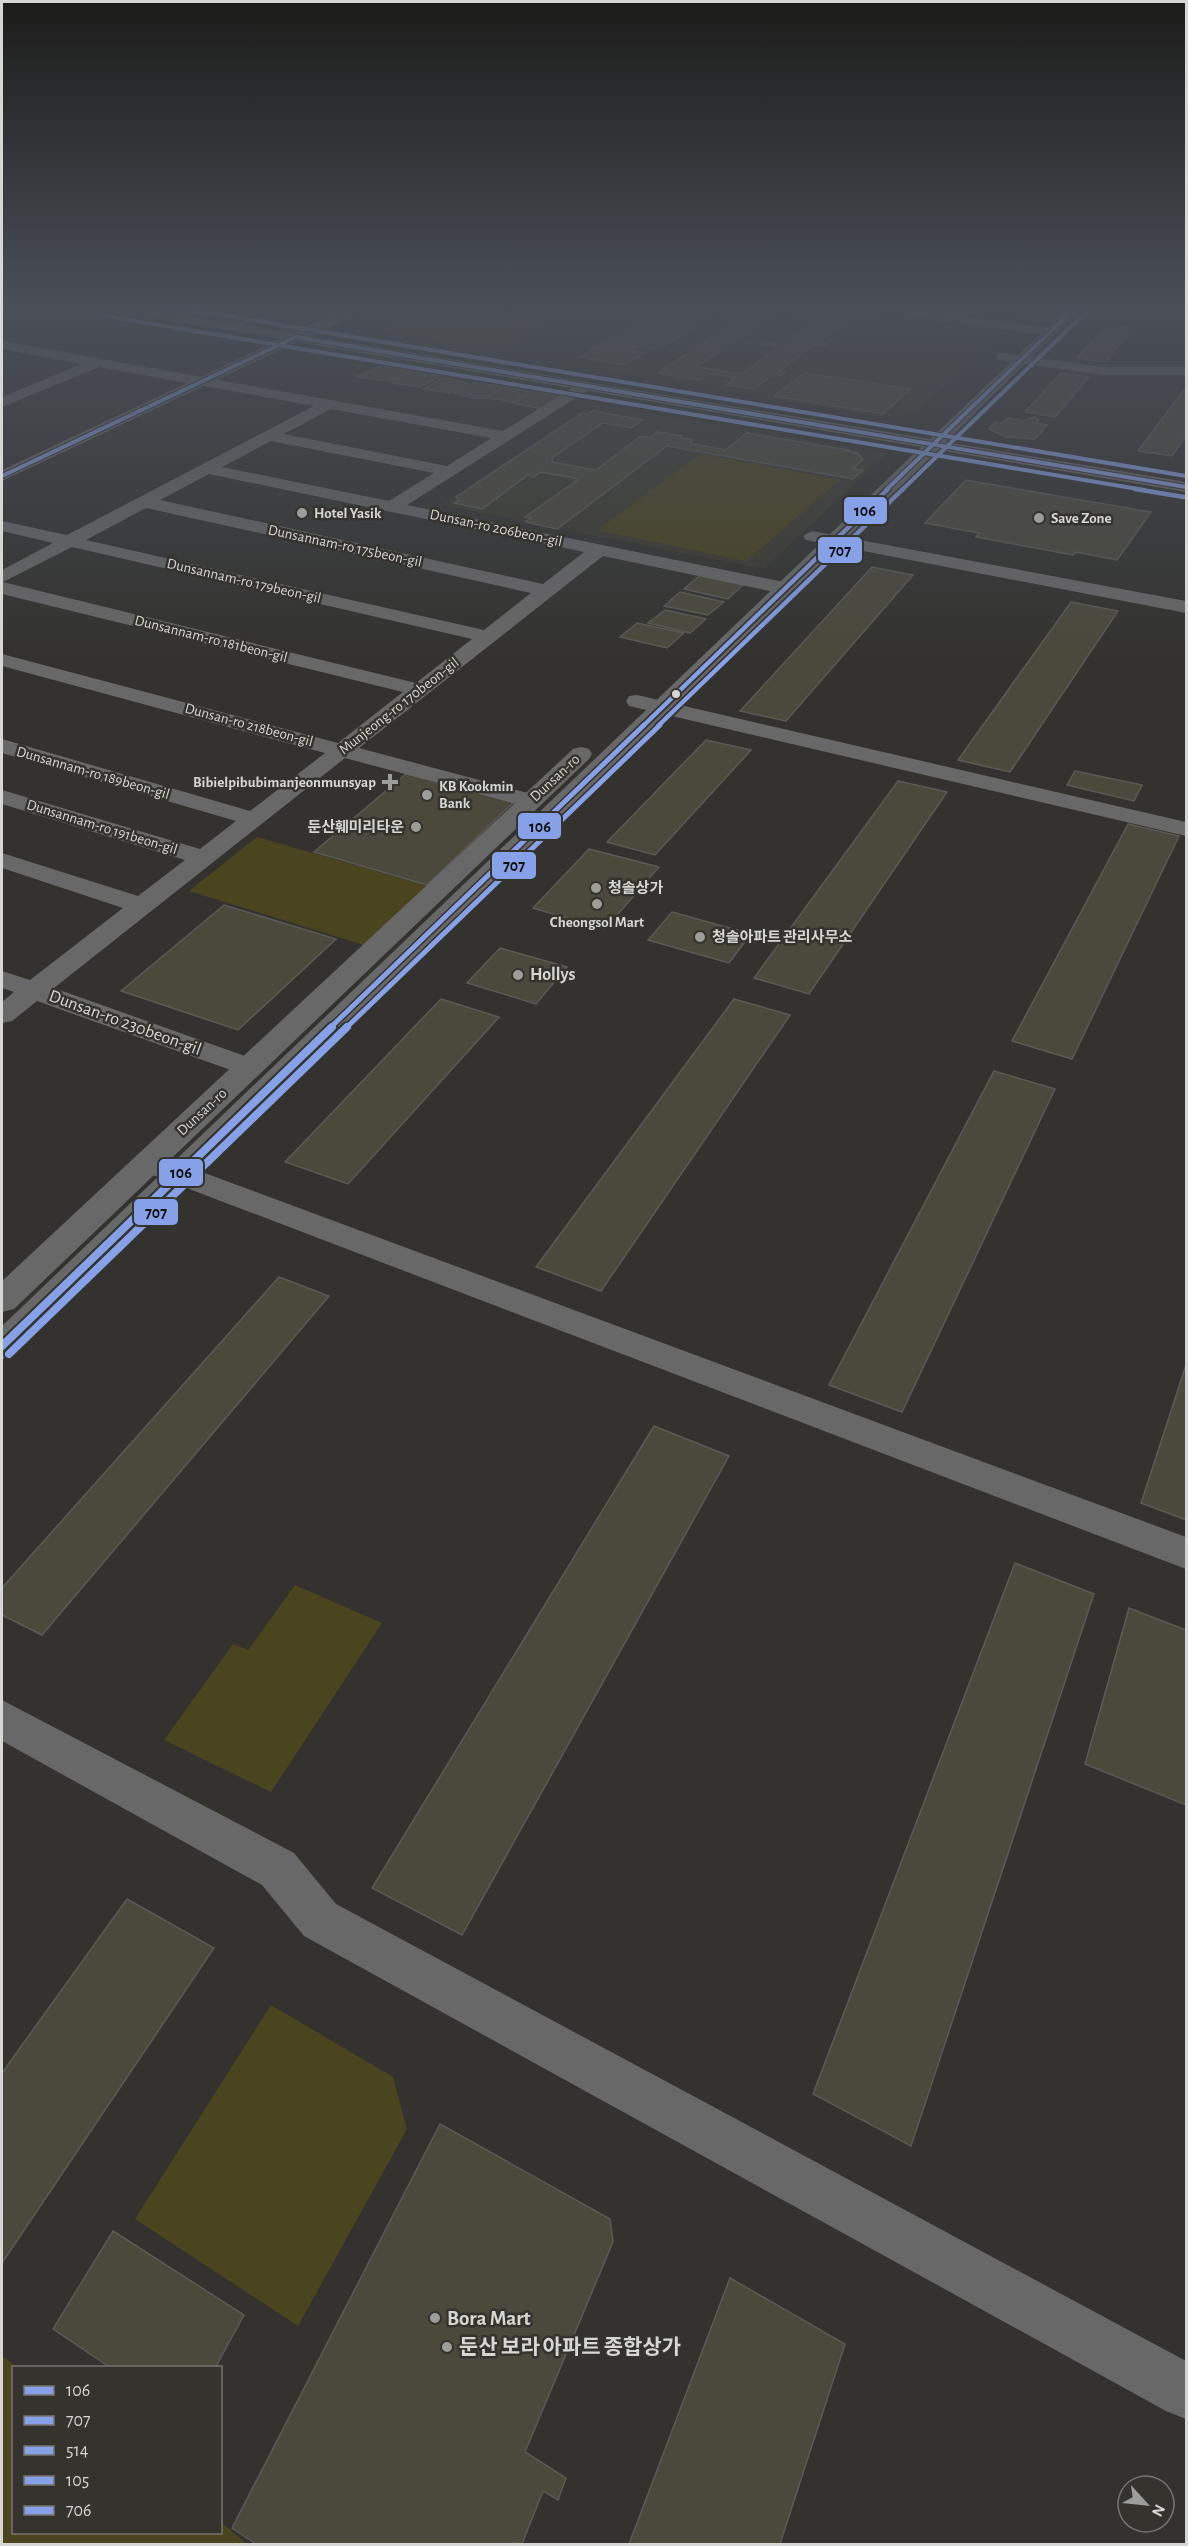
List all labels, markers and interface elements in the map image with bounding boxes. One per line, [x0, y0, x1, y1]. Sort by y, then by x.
line badge: 106 [843, 496, 888, 525]
text: 106 [854, 503, 876, 519]
marker: Hotel Yasik [295, 506, 309, 520]
place label: Hotel Yasik [314, 506, 382, 521]
street label: Dunsan-ro 206beon-gil [428, 507, 564, 549]
marker: Save Zone [1032, 511, 1046, 525]
place label: Save Zone [1051, 511, 1112, 526]
street label: Dunsannam-ro 175beon-gil [267, 522, 423, 570]
line badge: 707 [817, 536, 863, 564]
text: 707 [829, 543, 851, 559]
street label: Dunsannam-ro 179beon-gil [165, 556, 323, 606]
street label: Dunsannam-ro 181beon-gil [133, 613, 289, 665]
street label: Munjeong-ro 170beon-gil [336, 655, 462, 757]
unlabelled marker [670, 688, 682, 700]
street label: Dunsan-ro 218beon-gil [183, 701, 315, 749]
street label: Dunsannam-ro 189beon-gil [15, 744, 171, 802]
street label: Dunsan-ro [527, 751, 583, 805]
marker: Bibielpibubimanjeonmunsyap [381, 773, 399, 791]
place label: Bibielpibubimanjeonmunsyap [193, 775, 376, 790]
place label: KB Kookmin Bank [439, 779, 513, 811]
marker: KB Kookmin Bank [420, 788, 434, 802]
street label: Dunsannam-ro 191beon-gil [25, 797, 179, 857]
line badge: 106 [517, 812, 562, 840]
place label: 둔산훼미리타운 [307, 819, 404, 835]
text: 106 [529, 819, 551, 835]
marker: 둔산훼미리타운 [409, 820, 423, 834]
line badge: 707 [491, 851, 537, 880]
text: 707 [503, 858, 525, 874]
place label: 청솔상가 [608, 880, 663, 896]
marker: 청솔상가 [589, 881, 603, 895]
marker: Cheongsol Mart [590, 897, 604, 911]
place label: Cheongsol Mart [550, 915, 644, 930]
place label: 청솔아파트 관리사무소 [712, 929, 852, 945]
marker: 청솔아파트 관리사무소 [693, 930, 707, 944]
place label: Hollys [530, 966, 576, 984]
marker: Hollys [511, 968, 525, 982]
street label: Dunsan-ro 230beon-gil [46, 987, 204, 1059]
street label: Dunsan-ro [174, 1085, 230, 1139]
line badge: 106 [158, 1158, 204, 1187]
text: 106 [170, 1165, 192, 1181]
line badge: 707 [133, 1198, 179, 1226]
text: 707 [145, 1205, 167, 1221]
place label: Bora Mart [447, 2308, 531, 2329]
marker: Bora Mart [428, 2311, 442, 2325]
place label: 둔산 보라 아파트 종합상가 [459, 2336, 681, 2358]
marker: 둔산 보라 아파트 종합상가 [440, 2340, 454, 2354]
legend [12, 2366, 222, 2534]
text: 106 [66, 2382, 90, 2400]
text: 707 [66, 2412, 91, 2430]
text: 514 [66, 2442, 89, 2460]
text: 105 [66, 2472, 89, 2490]
north arrow [1116, 2474, 1176, 2534]
text: 706 [66, 2502, 91, 2520]
text: N [1149, 2502, 1168, 2519]

